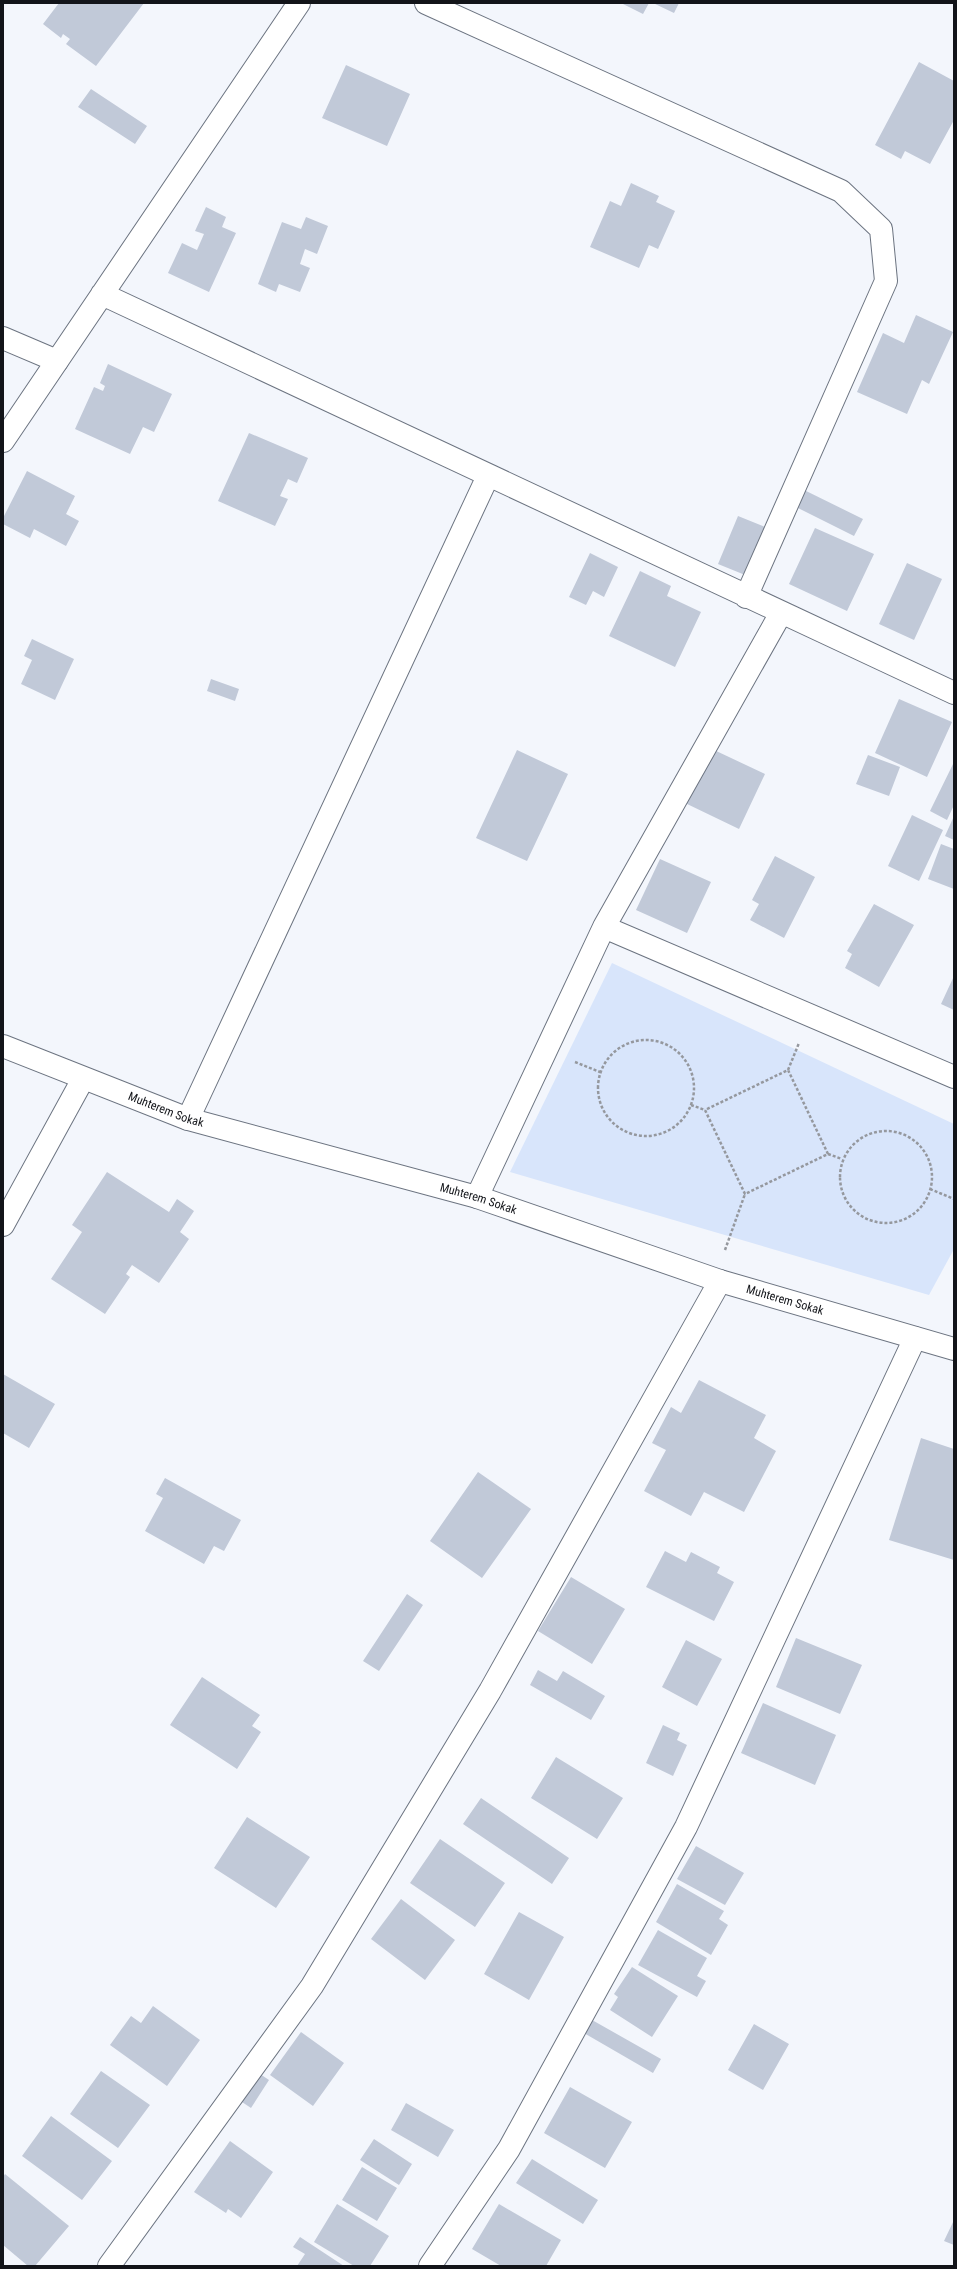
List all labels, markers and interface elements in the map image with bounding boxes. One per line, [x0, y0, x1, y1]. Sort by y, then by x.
street label: Muhterem Sokak [126, 1089, 206, 1130]
street label: Muhterem Sokak [438, 1180, 519, 1217]
street label: Muhterem Sokak [745, 1282, 826, 1318]

